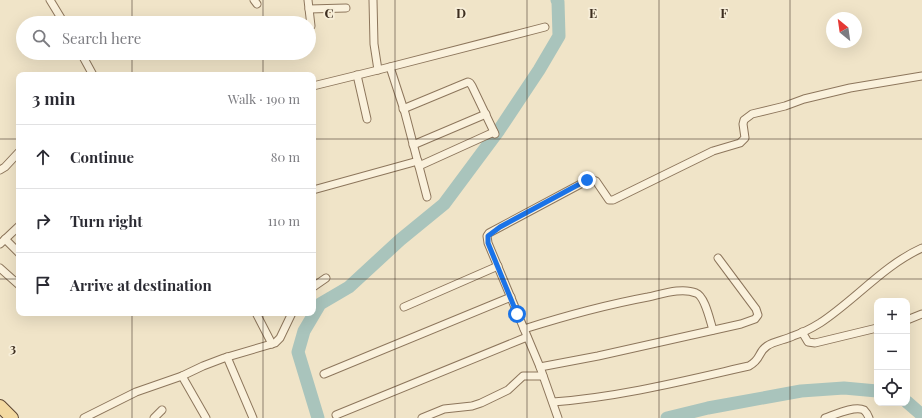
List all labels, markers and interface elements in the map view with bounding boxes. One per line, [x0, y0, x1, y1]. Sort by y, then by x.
text: C [324, 4, 334, 21]
text: D [456, 4, 466, 21]
text: E [589, 4, 597, 21]
text: F [720, 4, 728, 21]
north arrow [826, 12, 862, 48]
search box [16, 16, 316, 60]
icon: search [30, 27, 52, 49]
text: Search here [62, 28, 141, 48]
text: 3 min [32, 87, 75, 109]
text: Walk · 190 m [228, 90, 300, 107]
icon: ahead [32, 146, 54, 168]
text: Continue [70, 147, 134, 167]
text: 80 m [271, 148, 300, 165]
route end [578, 171, 596, 189]
icon: right [32, 210, 54, 232]
text: Turn right [70, 211, 143, 231]
text: 110 m [268, 212, 300, 229]
icon: arrive [32, 274, 54, 296]
text: Arrive at destination [70, 275, 212, 295]
map controls [874, 298, 910, 406]
button: + [874, 298, 910, 334]
route start [508, 305, 526, 323]
button: − [874, 334, 910, 370]
text: 3 [10, 339, 16, 356]
button: locate [874, 370, 910, 406]

